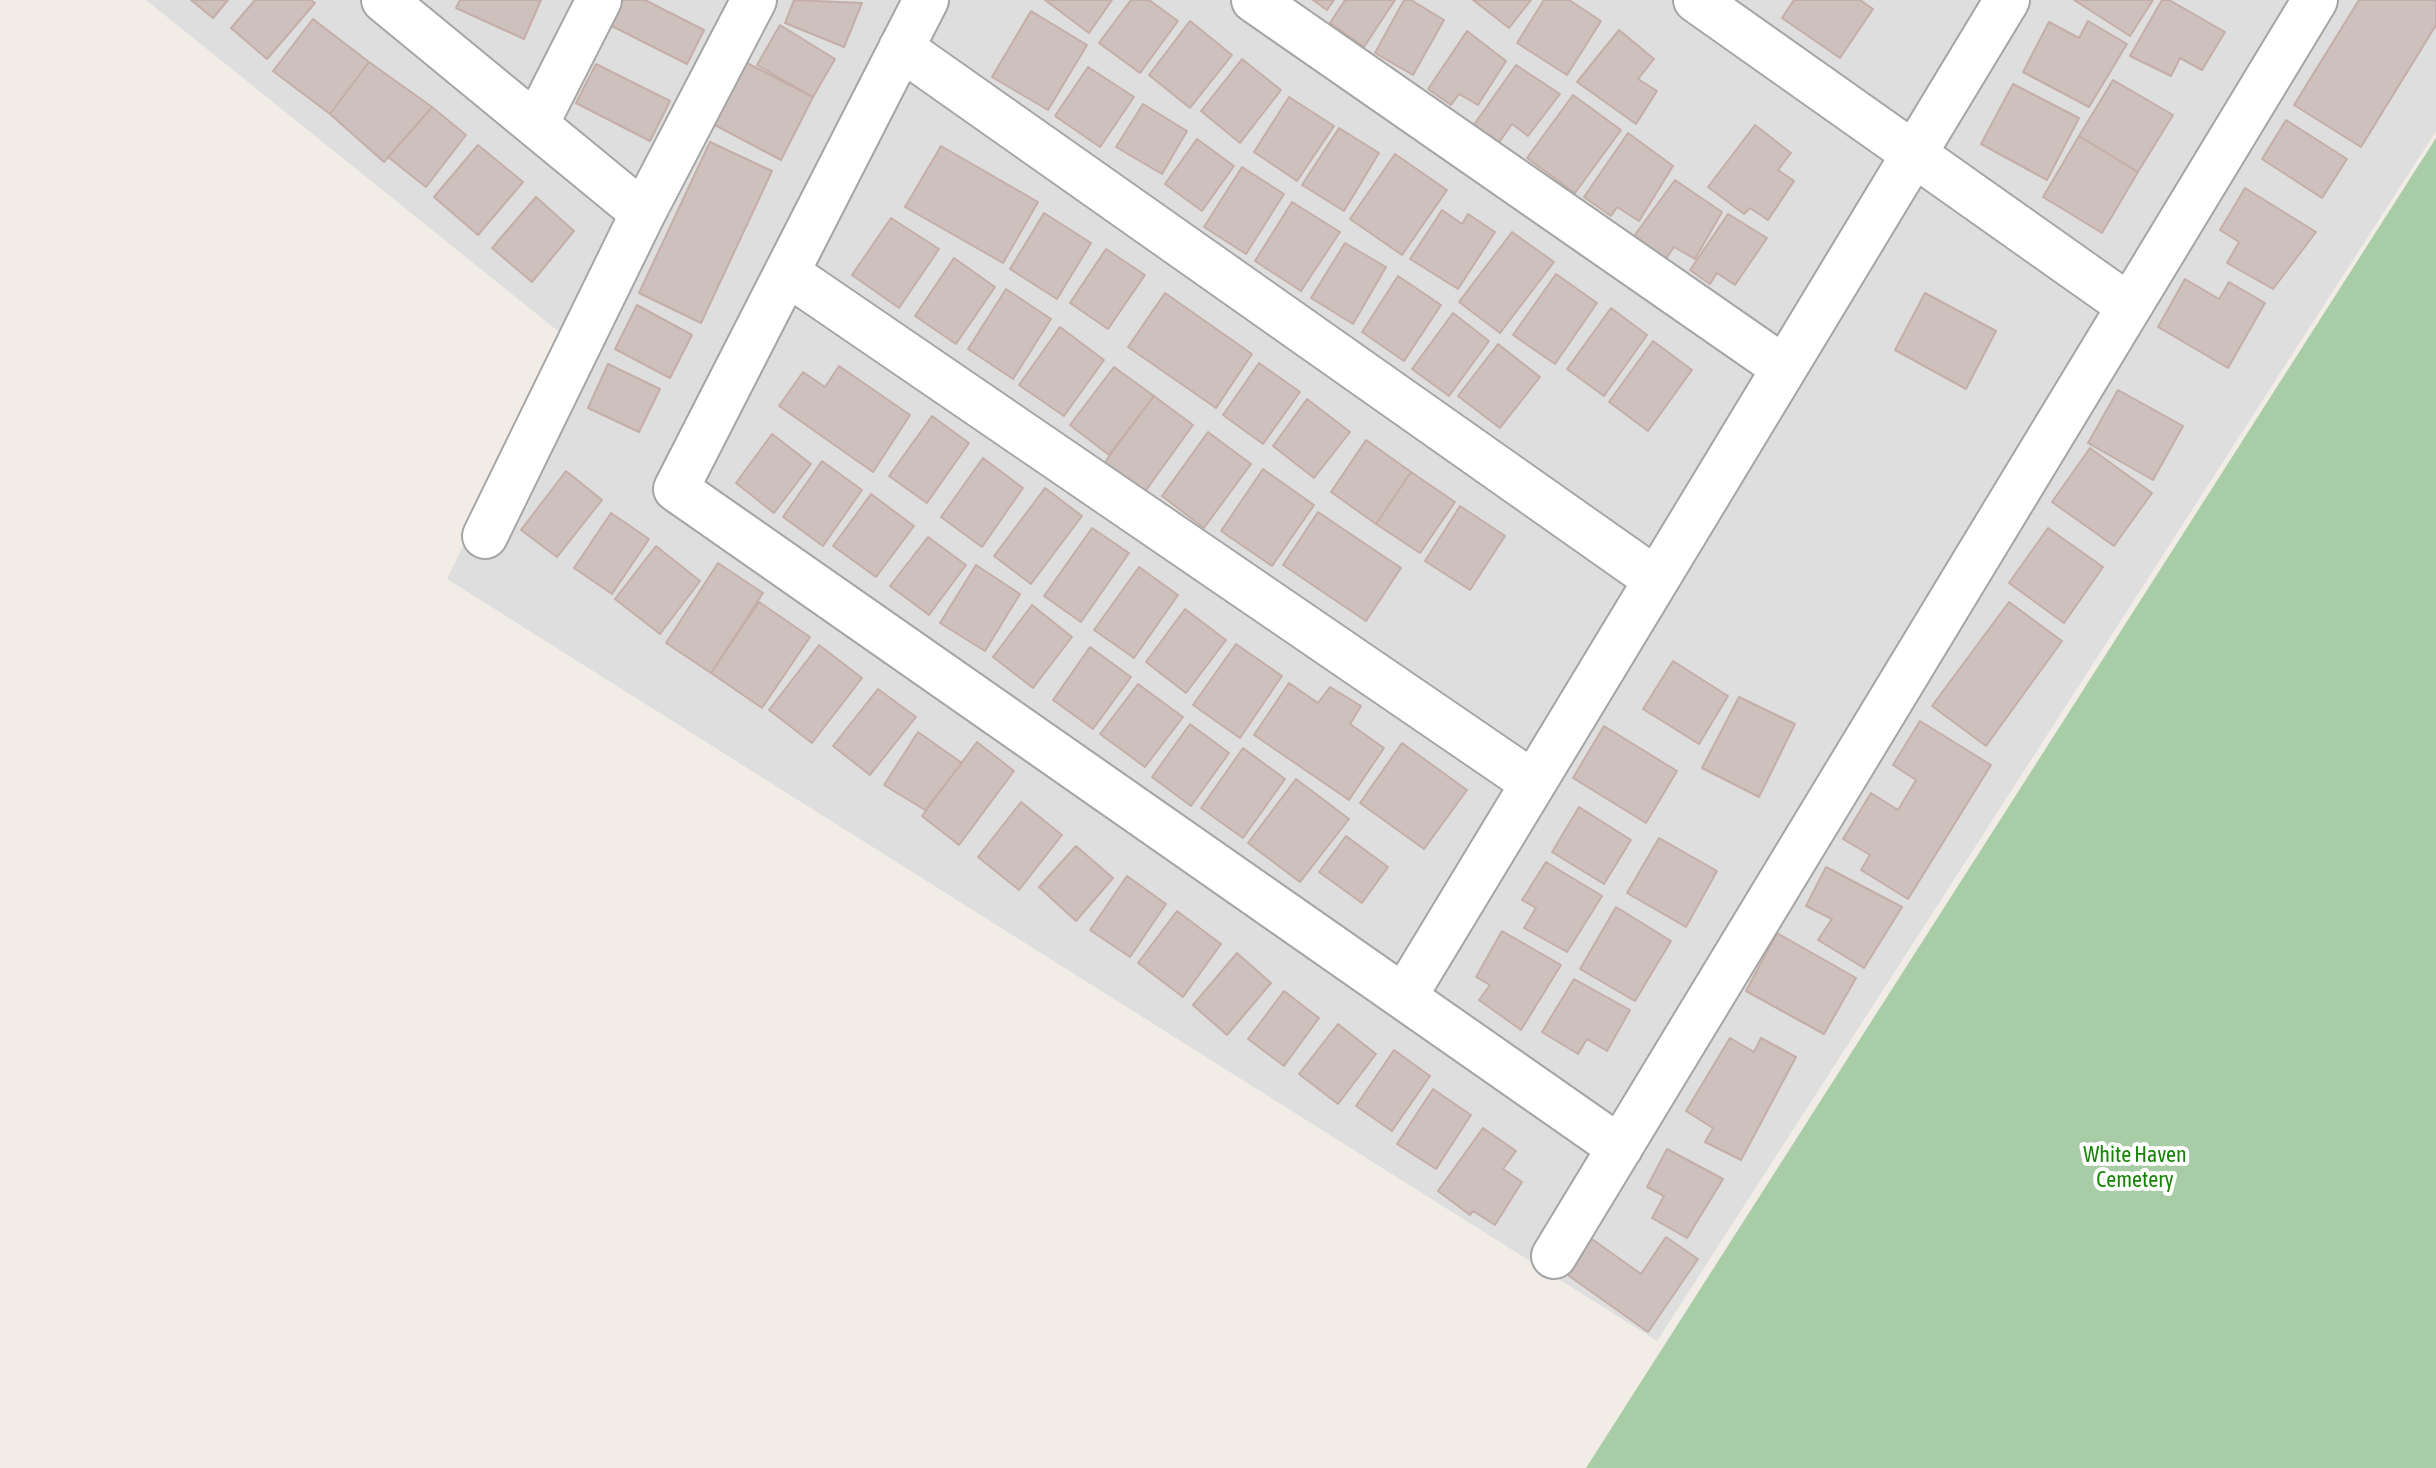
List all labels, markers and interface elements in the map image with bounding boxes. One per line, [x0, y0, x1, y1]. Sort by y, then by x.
park label: White Haven Cemetery [2083, 1142, 2187, 1194]

